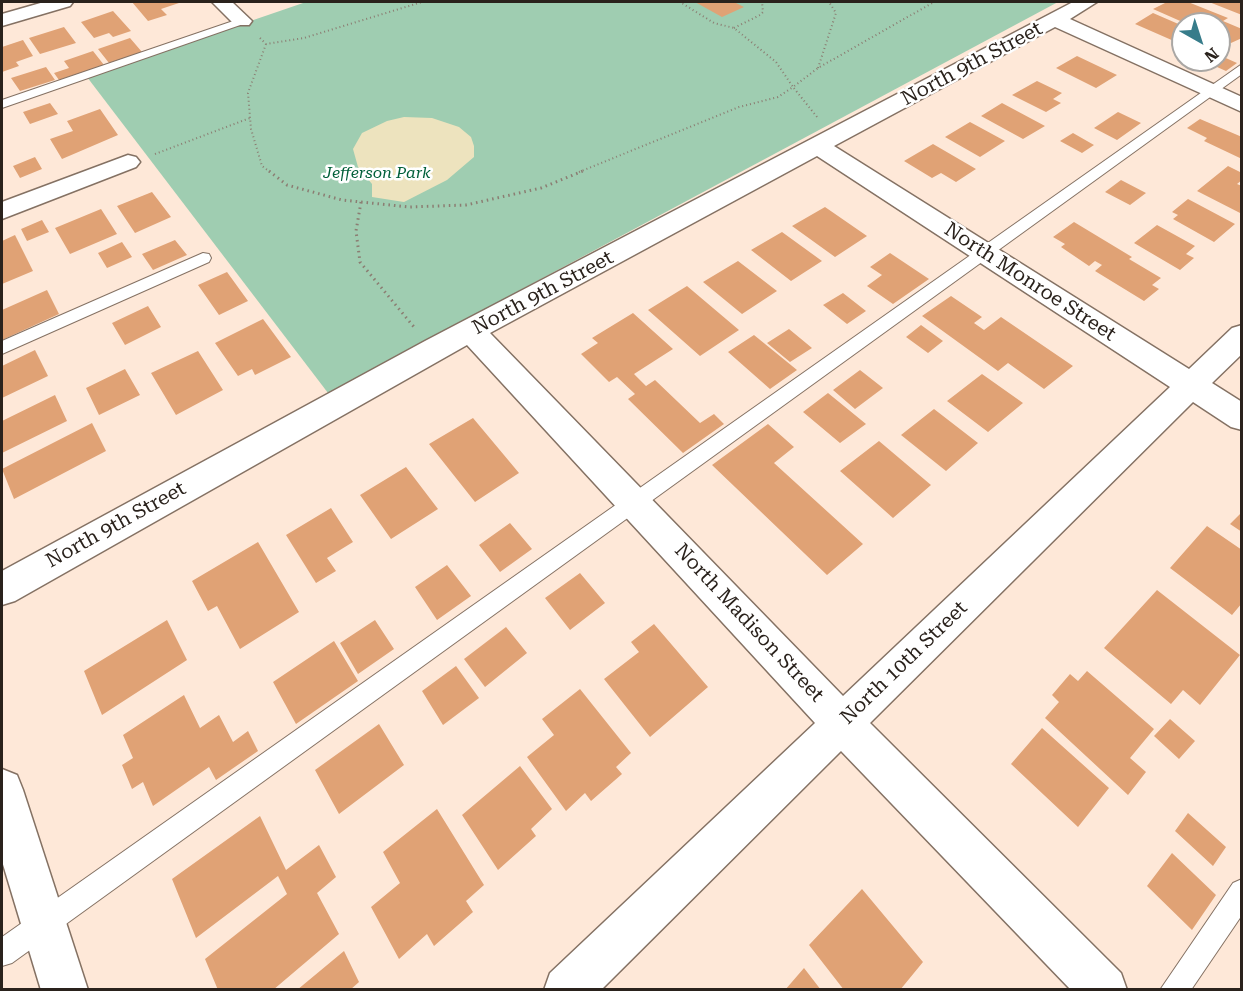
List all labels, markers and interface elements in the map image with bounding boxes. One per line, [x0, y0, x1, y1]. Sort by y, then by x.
north arrow [1171, 12, 1231, 72]
street label: North 9th Street [897, 17, 1047, 111]
text: N [1201, 44, 1222, 66]
park label: Jefferson Park [323, 163, 431, 183]
street label: North Monroe Street [940, 218, 1120, 346]
street label: North 9th Street [468, 246, 618, 340]
street label: North 9th Street [42, 477, 190, 573]
street label: North Madison Street [669, 539, 829, 707]
street label: North 10th Street [836, 596, 972, 730]

